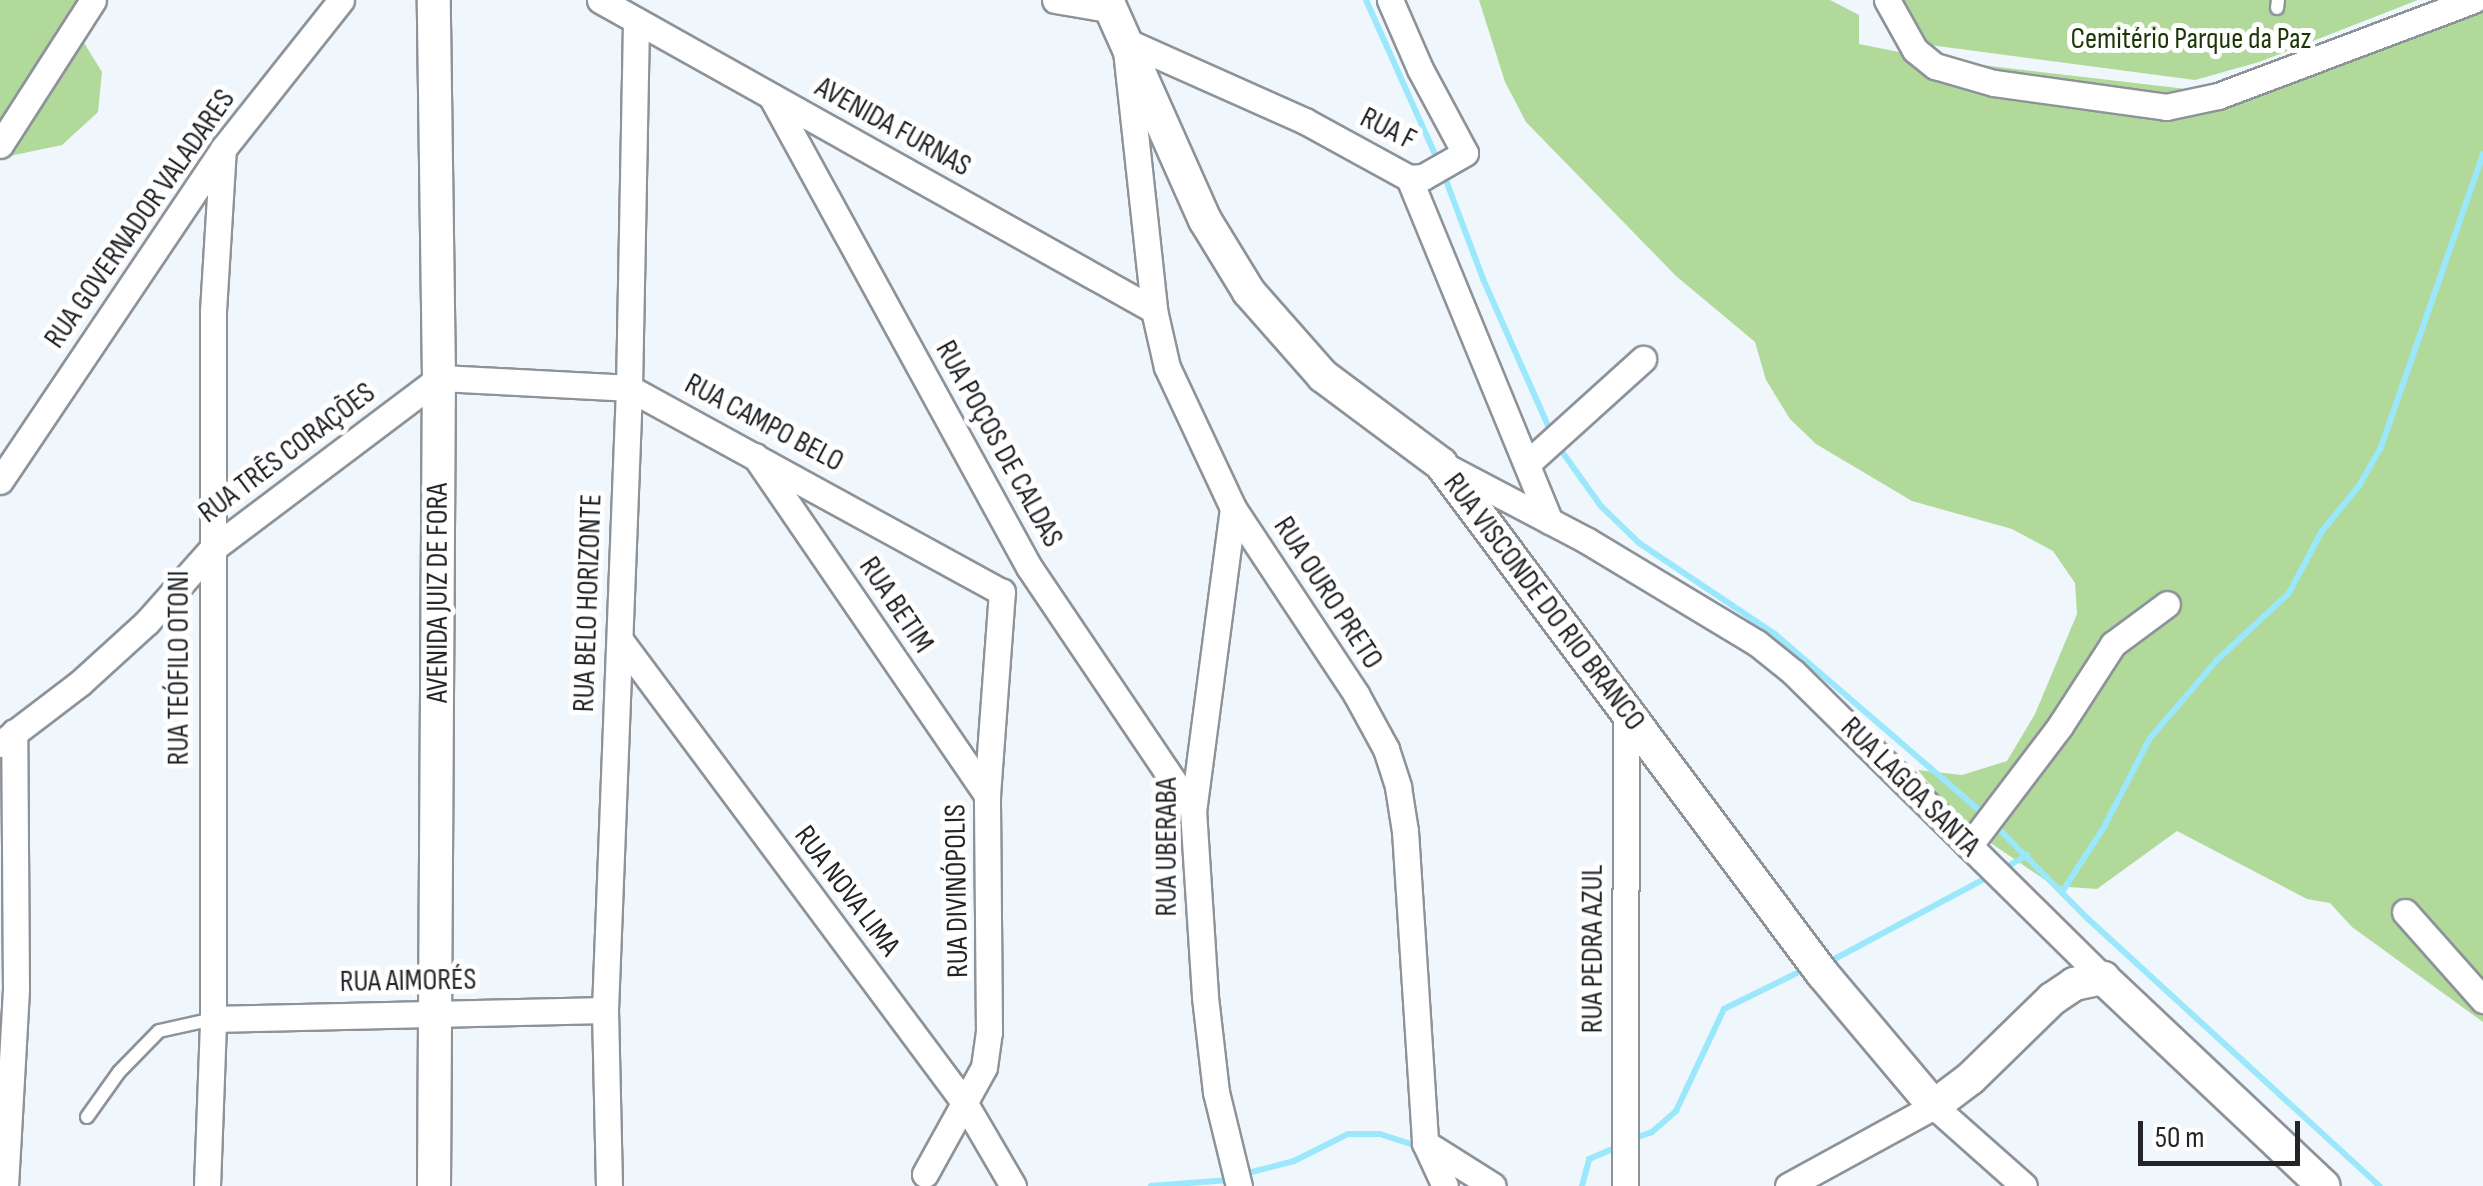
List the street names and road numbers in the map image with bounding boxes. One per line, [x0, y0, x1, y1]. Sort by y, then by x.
street label: AVENIDA FURNAS [809, 69, 977, 185]
street label: RUA GOVERNADOR VALADARES [37, 83, 243, 355]
street label: RUA F [1354, 100, 1422, 158]
street label: RUA POÇOS DE CALDAS [927, 335, 1071, 553]
street label: RUA CAMPO BELO [679, 366, 849, 480]
street label: RUA TRÊS CORAÇÕES [192, 375, 382, 531]
street label: RUA VISCONDE DO RIO BRANCO [1436, 466, 1652, 738]
street label: AVENIDA JUIZ DE FORA [420, 483, 456, 703]
street label: RUA BELO HORIZONTE [566, 493, 610, 713]
street label: RUA OURO PRETO [1265, 510, 1391, 676]
street label: RUA BETIM [851, 550, 941, 660]
street label: RUA TEÓFILO OTONI [161, 571, 197, 765]
street label: RUA LAGOA SANTA [1833, 710, 1987, 864]
street label: RUA UBERABA [1149, 777, 1185, 917]
street label: RUA DIVINÓPOLIS [937, 804, 977, 978]
street label: RUA NOVA LIMA [786, 819, 908, 963]
street label: RUA PEDRA AZUL [1575, 865, 1611, 1033]
street label: RUA AIMORÉS [339, 962, 477, 1000]

